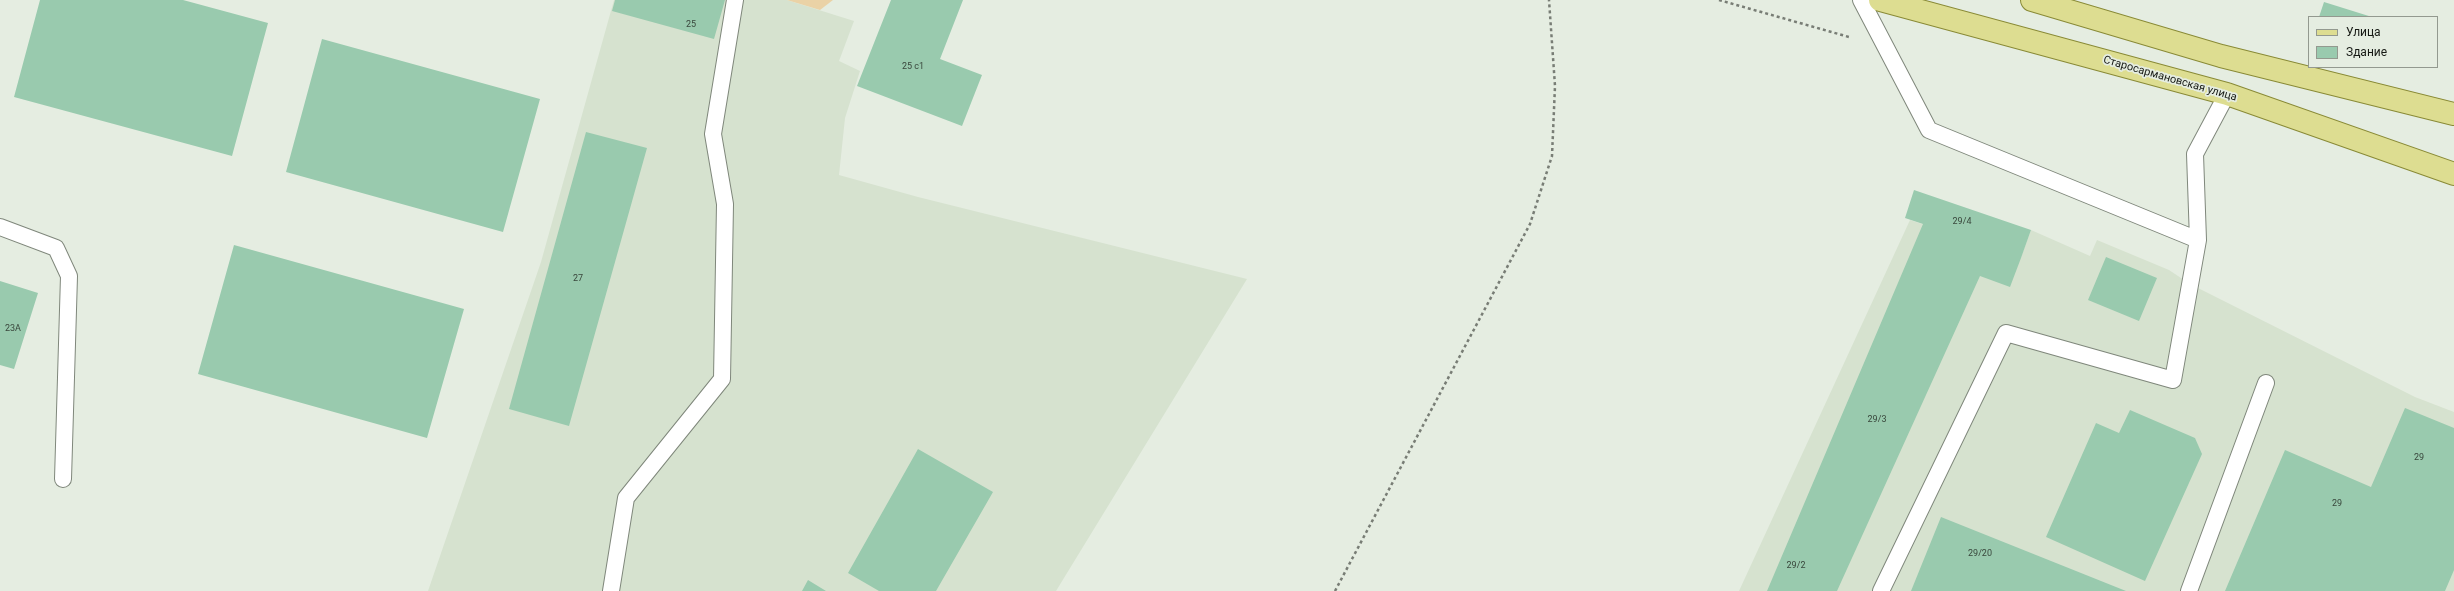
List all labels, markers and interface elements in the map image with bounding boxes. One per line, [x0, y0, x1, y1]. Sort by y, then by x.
legend [2308, 16, 2438, 68]
house number: 25 [686, 20, 696, 30]
text: Улица [2346, 25, 2381, 39]
text: Здание [2346, 45, 2387, 59]
street label: Старосармановская улица [2102, 54, 2238, 104]
house number: 25 с1 [902, 62, 924, 72]
house number: 29/4 [1953, 217, 1971, 227]
house number: 27 [573, 274, 583, 284]
house number: 23А [5, 324, 21, 334]
house number: 29/3 [1868, 415, 1886, 425]
house number: 29 [2414, 453, 2424, 463]
house number: 29 [2332, 499, 2342, 509]
house number: 29/20 [1968, 549, 1992, 559]
house number: 29/2 [1787, 561, 1805, 571]

